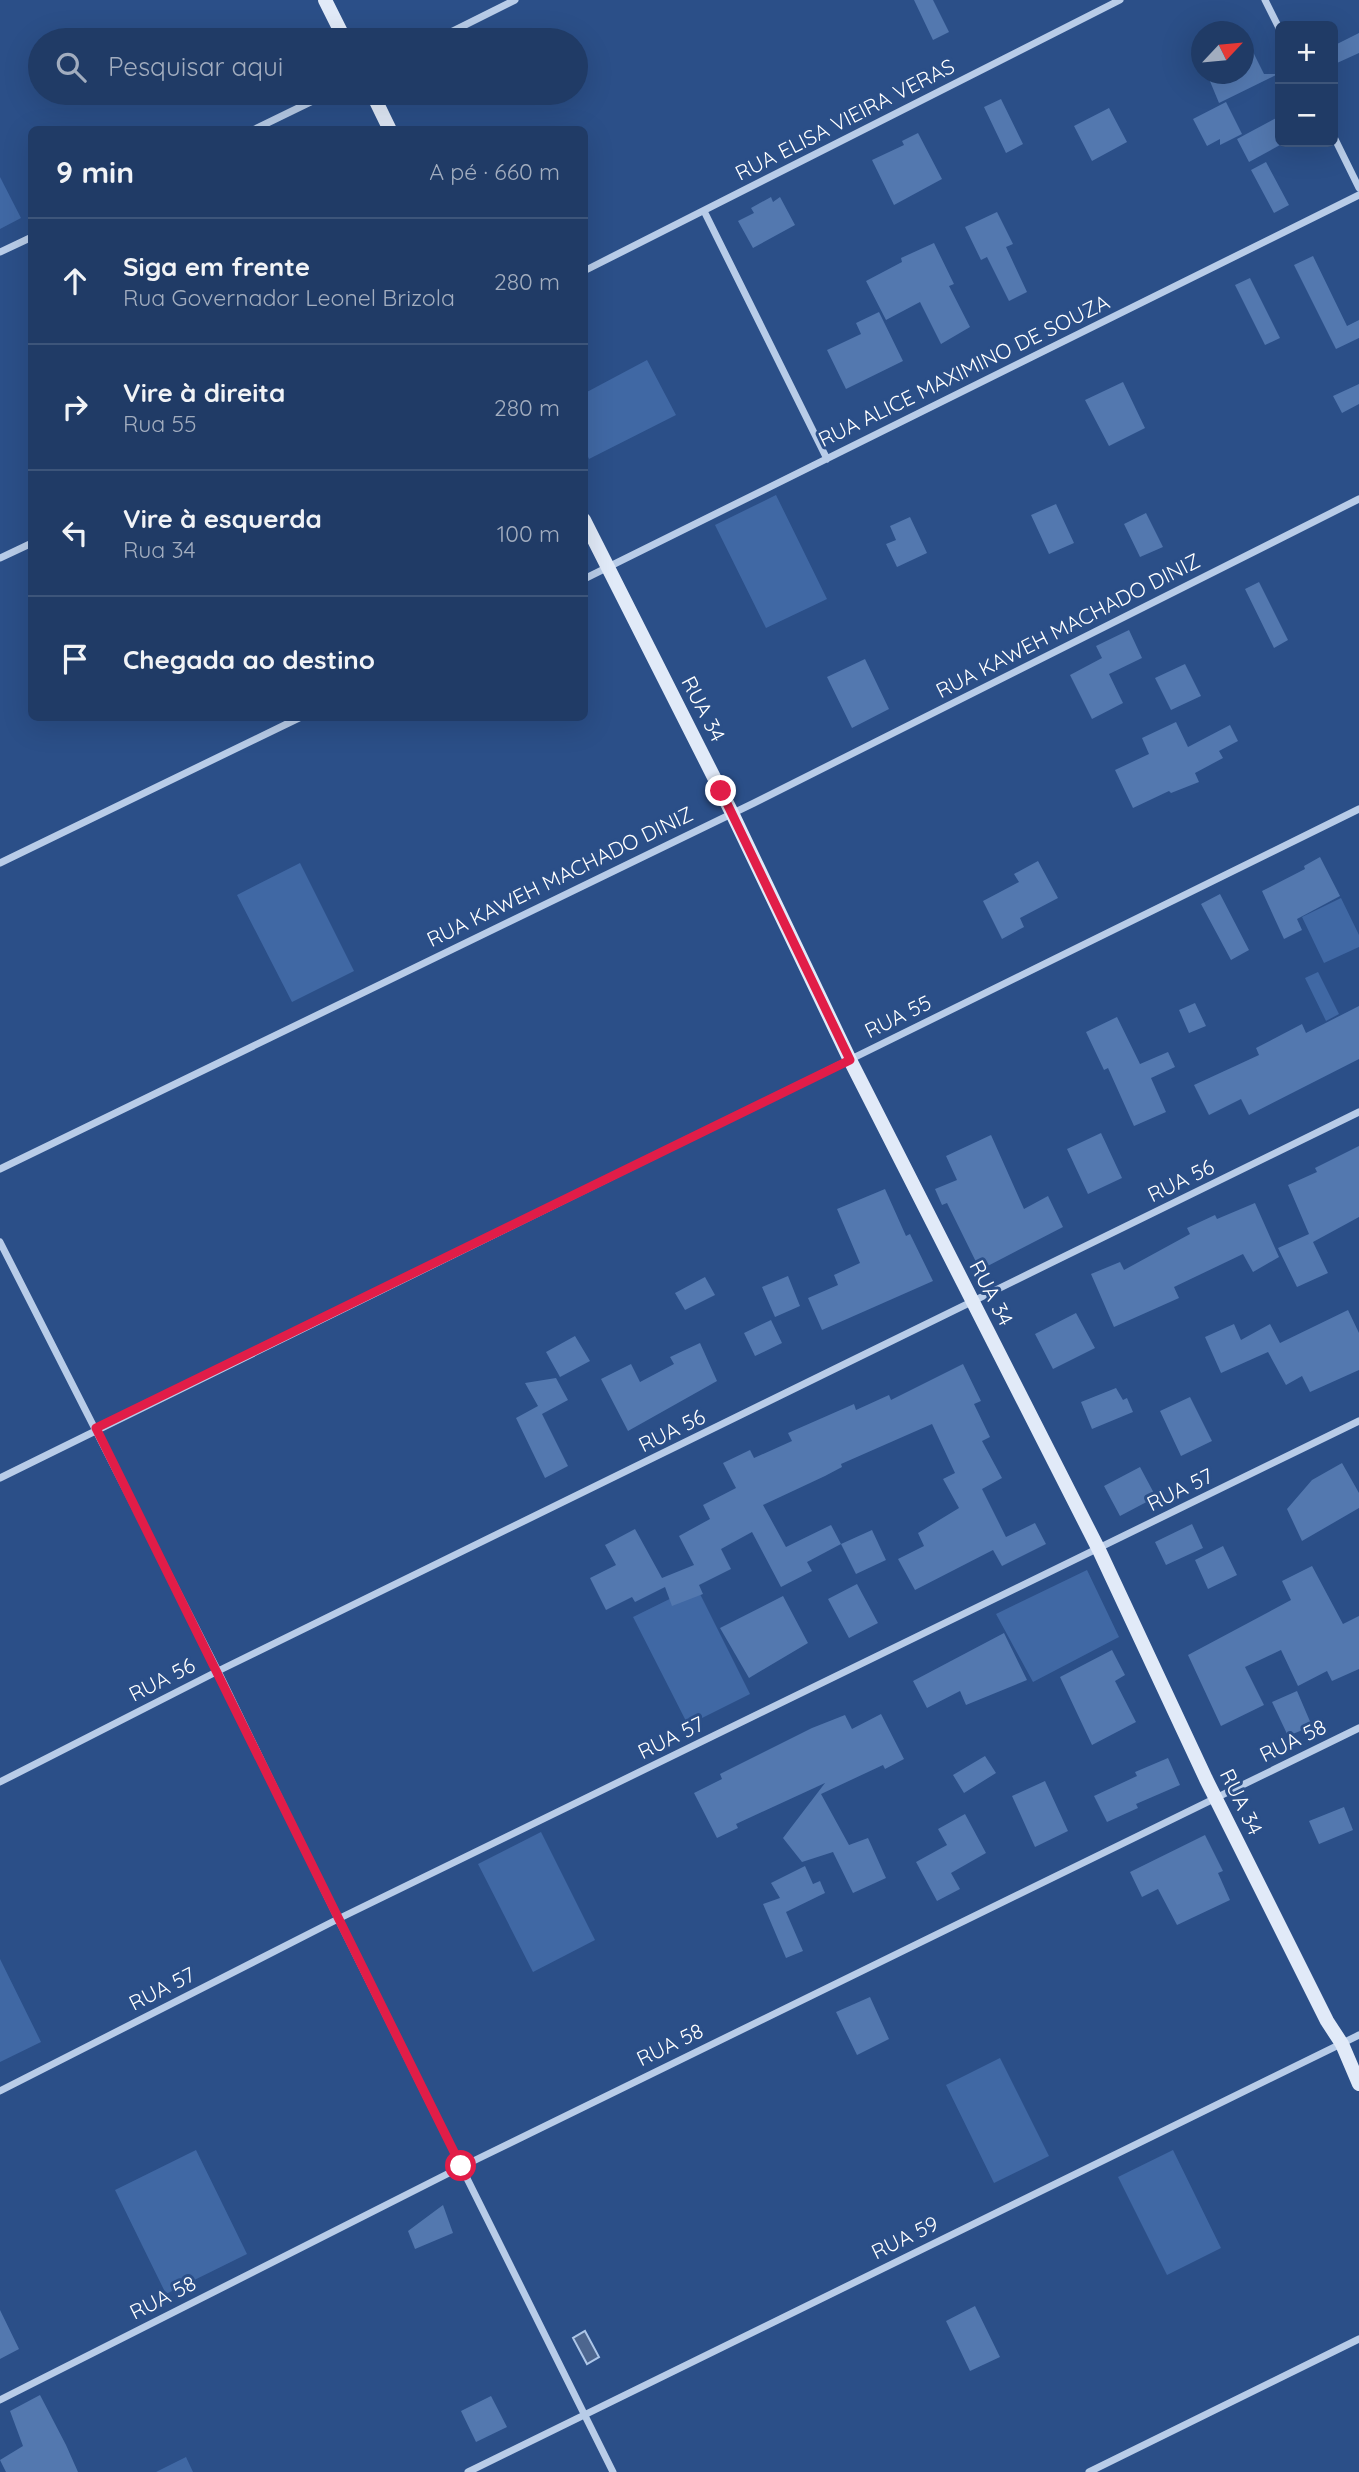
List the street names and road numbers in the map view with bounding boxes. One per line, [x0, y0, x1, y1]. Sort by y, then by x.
street label: RUA ELISA VIEIRA VERAS [731, 52, 959, 186]
street label: RUA ALICE MAXIMINO DE SOUZA [814, 288, 1113, 452]
street label: RUA KAWEH MACHADO DINIZ [931, 547, 1204, 703]
street label: RUA 34 [676, 671, 731, 746]
street label: RUA KAWEH MACHADO DINIZ [422, 800, 697, 952]
street label: RUA 55 [860, 989, 935, 1043]
street label: RUA 56 [1143, 1153, 1218, 1207]
street label: RUA 34 [964, 1255, 1019, 1330]
street label: RUA 56 [634, 1403, 709, 1457]
street label: RUA 57 [1142, 1462, 1217, 1516]
street label: RUA 56 [124, 1651, 199, 1707]
street label: RUA 57 [633, 1710, 708, 1764]
street label: RUA 58 [1255, 1713, 1330, 1767]
street label: RUA 34 [1215, 1764, 1269, 1839]
street label: RUA 57 [124, 1960, 199, 2016]
street label: RUA 58 [632, 2017, 707, 2071]
street label: RUA 59 [867, 2210, 942, 2264]
street label: RUA 58 [125, 2269, 200, 2325]

